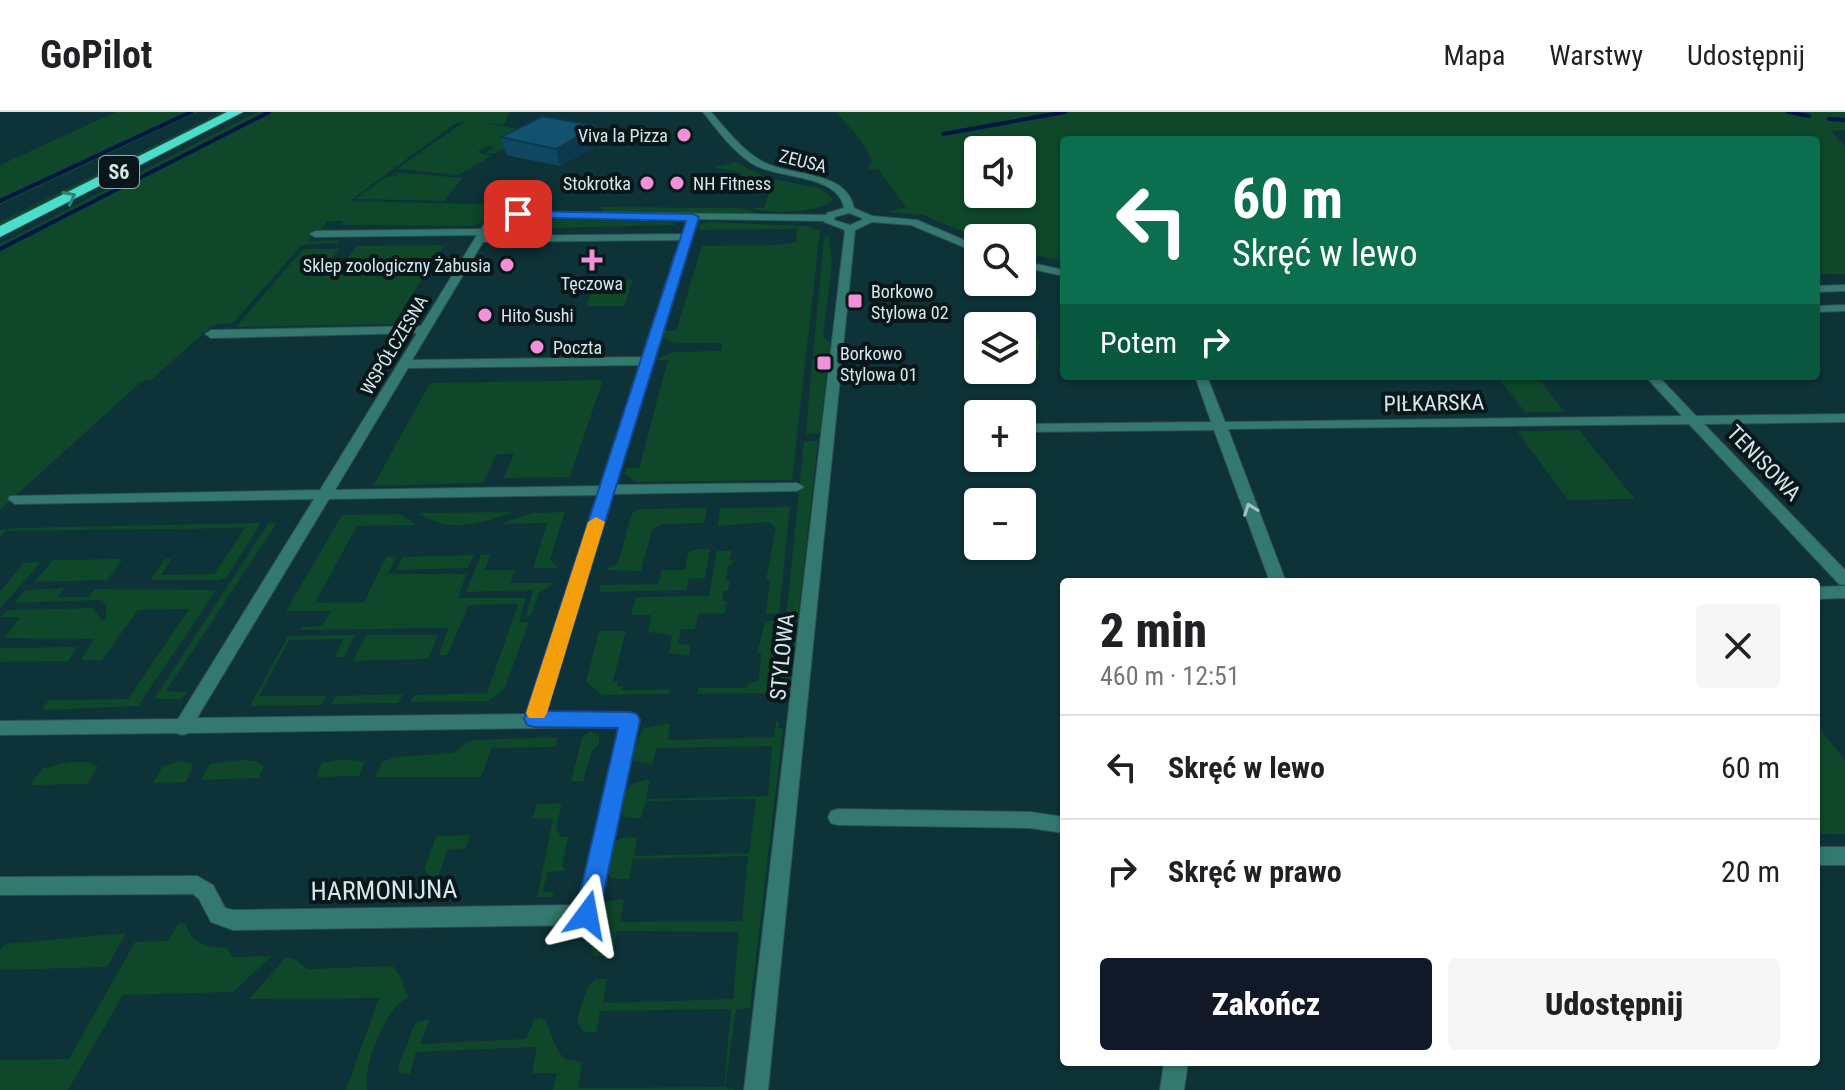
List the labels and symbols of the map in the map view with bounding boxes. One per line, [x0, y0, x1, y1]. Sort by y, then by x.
place label: Viva la Pizza [578, 125, 668, 146]
marker: Viva la Pizza [675, 126, 693, 144]
street label: ZEUSA [777, 145, 830, 177]
road number: S6 [99, 156, 139, 188]
place label: Stokrotka [563, 173, 631, 194]
place label: NH Fitness [693, 173, 771, 194]
marker: Stokrotka [638, 174, 656, 192]
marker: NH Fitness [668, 174, 686, 192]
pin [484, 180, 552, 248]
one-way arrow [61, 191, 76, 207]
marker: Tęczowa [583, 251, 601, 269]
place label: Sklep zoologiczny Żabusia [303, 255, 491, 276]
marker: Sklep zoologiczny Żabusia [498, 256, 516, 274]
place label: Tęczowa [561, 273, 623, 294]
place label: Borkowo Stylowa 02 [871, 281, 949, 323]
street label: WSPÓŁCZESNA [356, 291, 432, 398]
marker: Borkowo Stylowa 02 [846, 292, 864, 310]
place label: Hito Sushi [501, 305, 574, 326]
marker: Hito Sushi [476, 306, 494, 324]
place label: Poczta [553, 337, 602, 358]
marker: Poczta [528, 338, 546, 356]
place label: Borkowo Stylowa 01 [840, 343, 918, 385]
marker: Borkowo Stylowa 01 [815, 354, 833, 372]
street label: PIŁKARSKA [1383, 390, 1485, 416]
street label: TENISOWA [1722, 420, 1806, 506]
one-way arrow [1243, 503, 1260, 517]
street label: STYLOWA [765, 612, 799, 701]
position arrow [545, 873, 629, 957]
street label: HARMONIJNA [310, 874, 458, 906]

